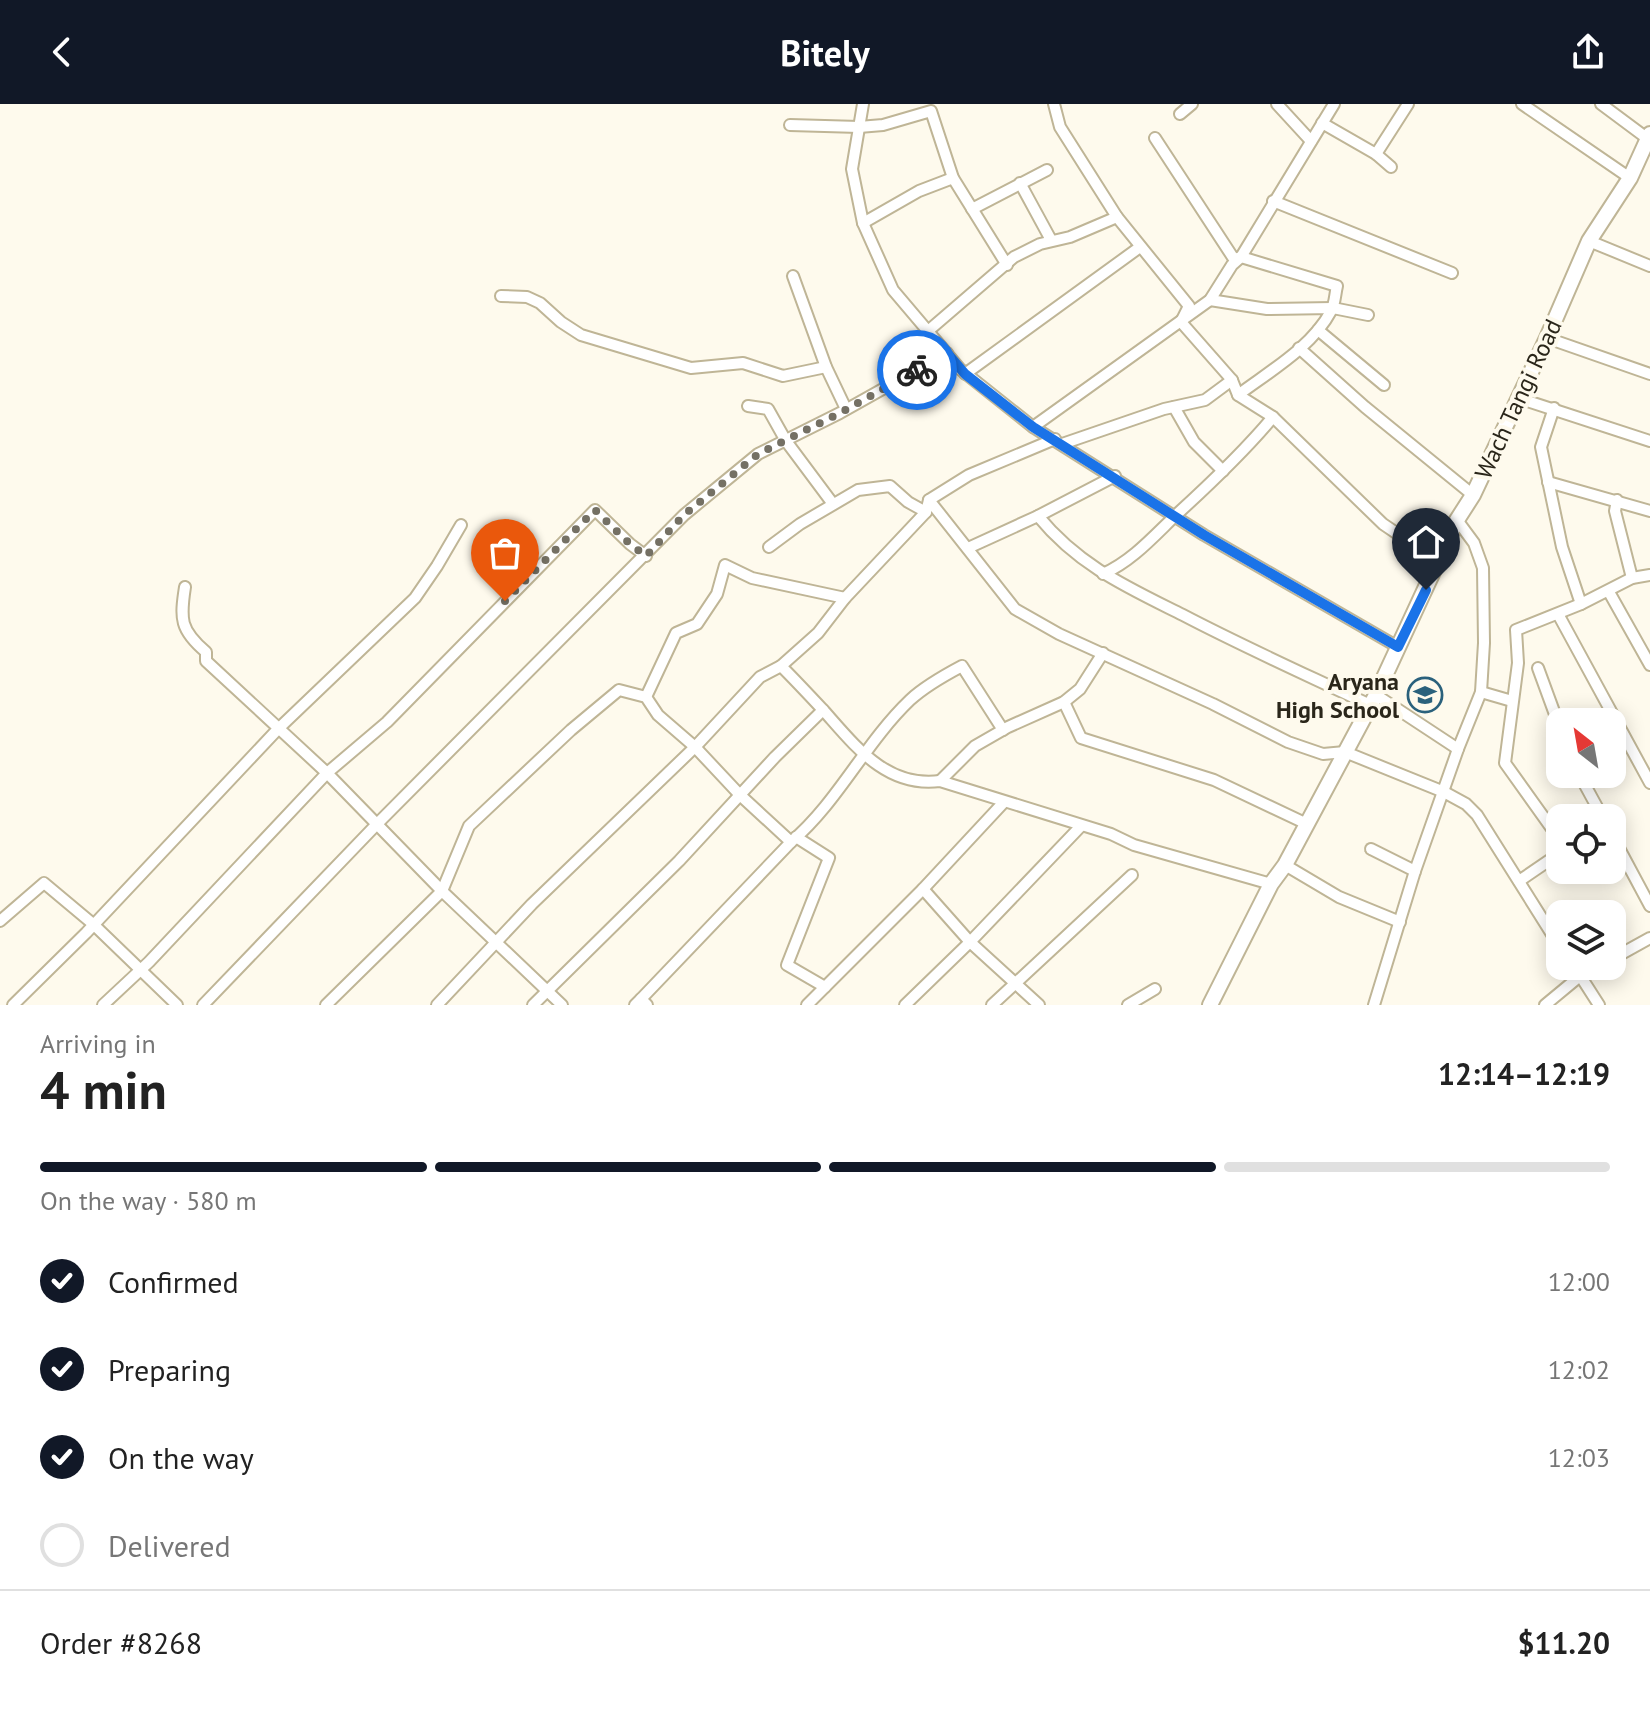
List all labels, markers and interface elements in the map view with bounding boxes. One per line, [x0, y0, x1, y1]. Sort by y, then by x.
text: Bitely [780, 29, 870, 76]
icon: back [40, 30, 84, 74]
icon: share [1566, 30, 1610, 74]
street label: Wach Tangi Road [1467, 314, 1569, 484]
courier [877, 330, 957, 410]
icon: bike [895, 348, 939, 392]
pin [1392, 508, 1460, 590]
pin [471, 519, 539, 601]
icon: home [1404, 520, 1448, 564]
icon: bag [483, 531, 527, 575]
place label: Aryana High School [1276, 666, 1400, 725]
school or university icon: Aryana High School [1406, 676, 1444, 714]
north arrow [1546, 708, 1626, 788]
map controls [1546, 708, 1626, 980]
button: locate [1546, 804, 1626, 884]
button: layers [1546, 900, 1626, 980]
text: Arriving in [40, 1027, 156, 1060]
text: 12:14–12:19 [1438, 1054, 1610, 1093]
text: 4 min [40, 1056, 167, 1123]
text: On the way · 580 m [40, 1184, 257, 1217]
icon: check [40, 1259, 84, 1303]
text: Confirmed [108, 1262, 239, 1301]
text: 12:00 [1548, 1265, 1610, 1298]
icon: check [40, 1347, 84, 1391]
text: Preparing [108, 1350, 231, 1389]
text: 12:02 [1548, 1353, 1610, 1386]
icon: check [40, 1435, 84, 1479]
text: On the way [108, 1438, 254, 1477]
text: 12:03 [1548, 1441, 1610, 1474]
text: Delivered [108, 1526, 231, 1565]
text: Order #8268 [40, 1623, 202, 1662]
text: $11.20 [1518, 1623, 1610, 1662]

